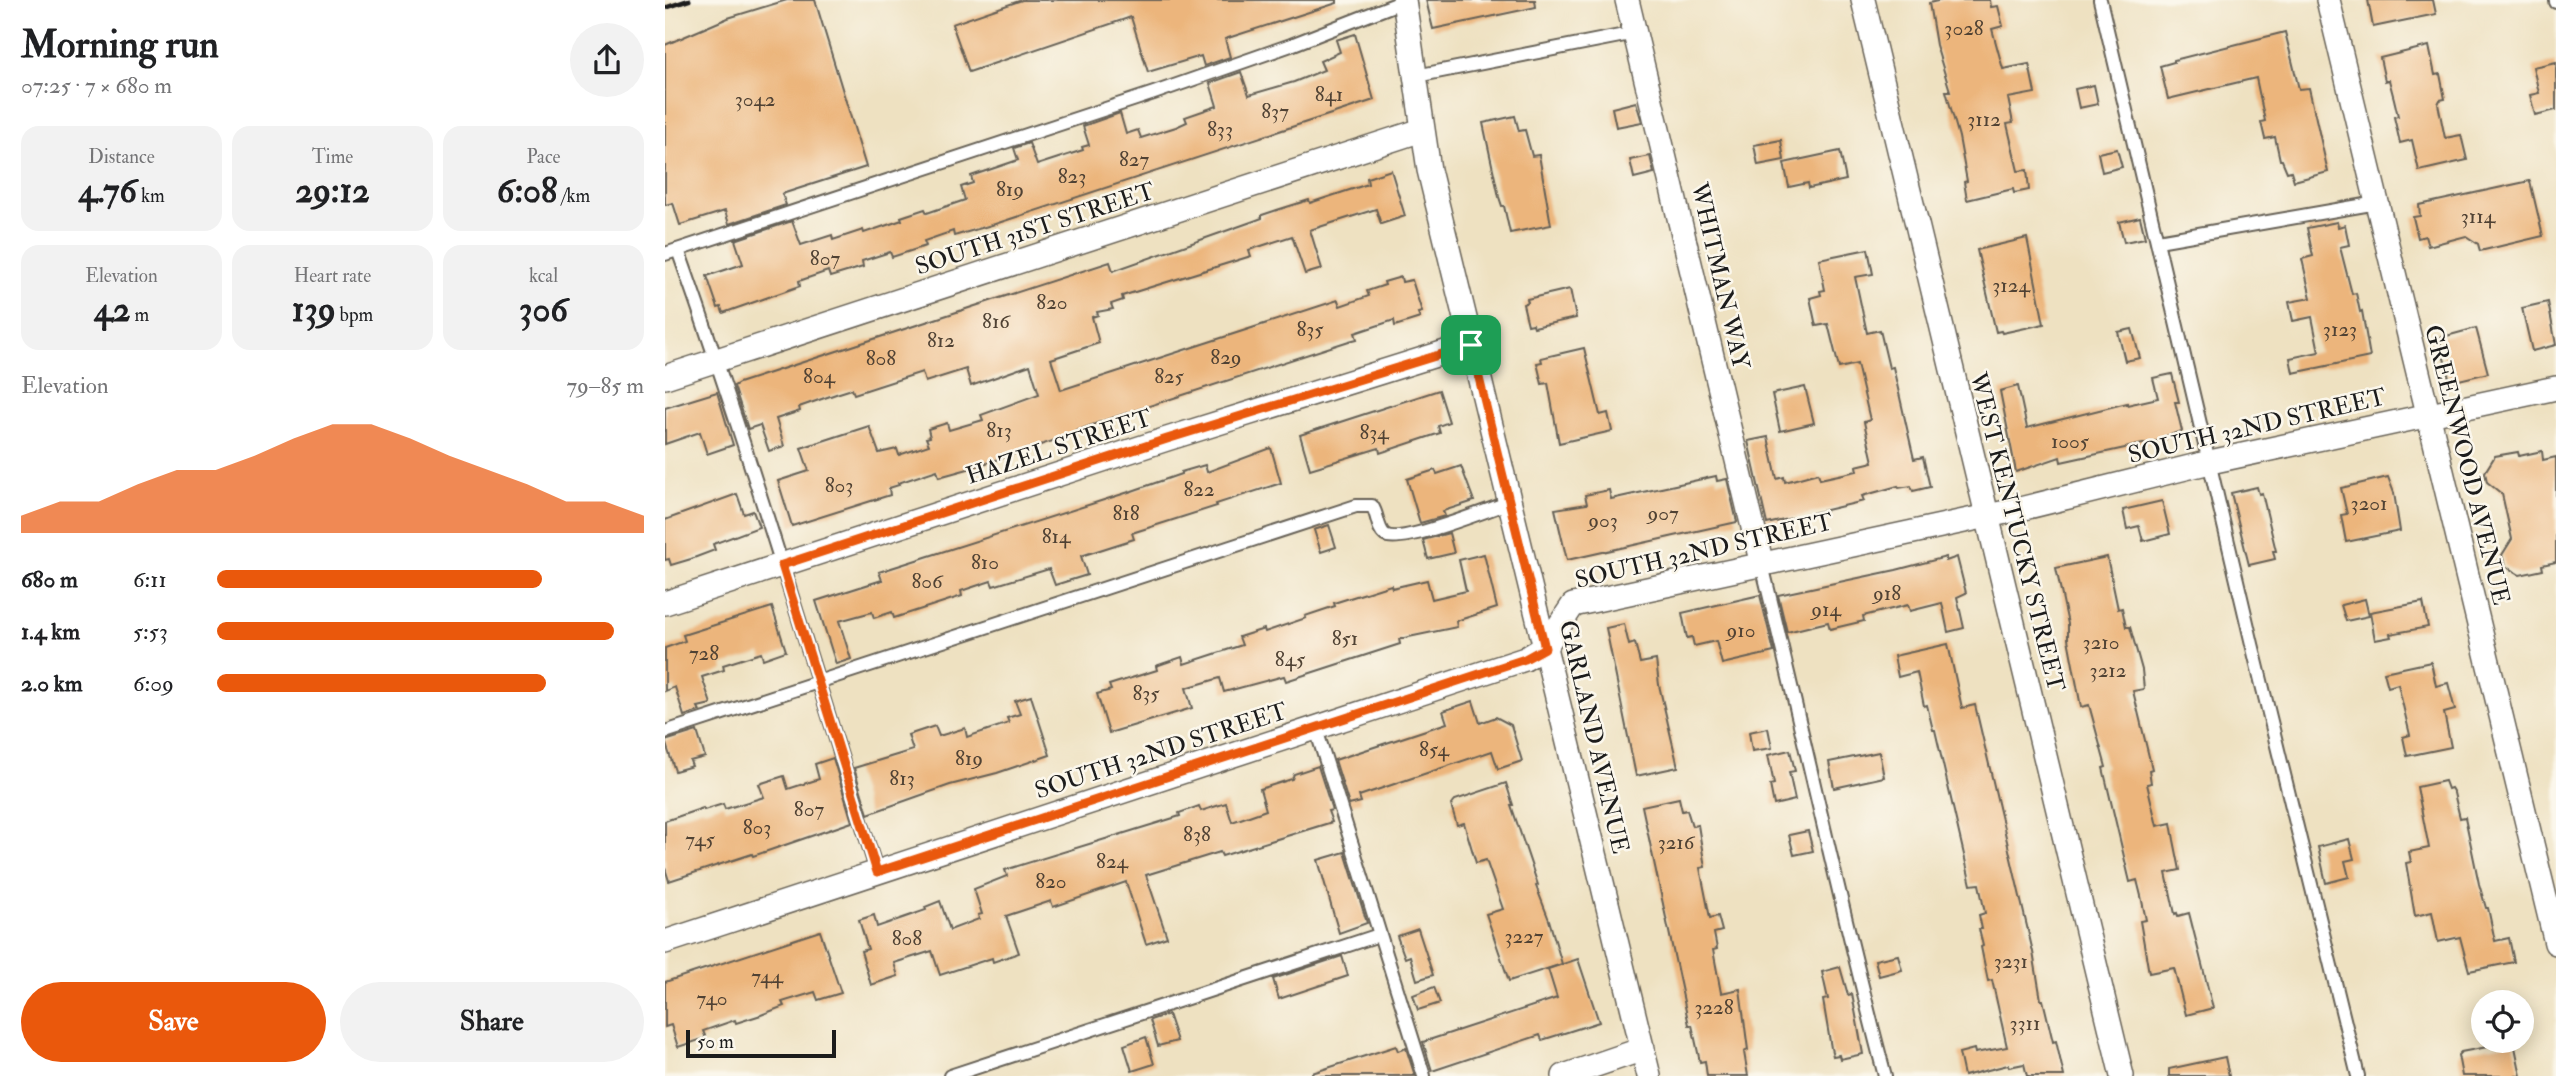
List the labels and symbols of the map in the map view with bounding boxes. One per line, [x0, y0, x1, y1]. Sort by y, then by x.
house number: 3028 [1944, 15, 1984, 42]
house number: 841 [1315, 81, 1343, 108]
house number: 3042 [735, 86, 775, 113]
house number: 837 [1261, 98, 1289, 125]
house number: 3112 [1967, 106, 2001, 133]
house number: 833 [1207, 116, 1233, 143]
house number: 827 [1119, 146, 1149, 173]
house number: 823 [1058, 163, 1086, 190]
street label: SOUTH 31ST STREET [911, 176, 1159, 282]
house number: 819 [996, 176, 1024, 203]
street label: WHITMAN WAY [1683, 179, 1757, 373]
house number: 3114 [2461, 203, 2497, 230]
house number: 807 [810, 245, 840, 272]
house number: 3124 [1992, 272, 2031, 299]
house number: 820 [1036, 289, 1068, 316]
house number: 816 [982, 308, 1011, 335]
pin [1441, 315, 1501, 375]
house number: 835 [1296, 316, 1324, 343]
house number: 3123 [2323, 316, 2357, 343]
street label: GREENWOOD AVENUE [2417, 322, 2517, 608]
house number: 812 [927, 327, 955, 354]
house number: 829 [1210, 344, 1242, 371]
house number: 808 [866, 345, 896, 372]
house number: 804 [803, 363, 837, 390]
house number: 825 [1154, 363, 1185, 390]
street label: WEST KENTUCKY STREET [1962, 368, 2072, 695]
street label: SOUTH 32ND STREET [2125, 381, 2389, 471]
street label: HAZEL STREET [962, 402, 1156, 492]
house number: 813 [986, 417, 1012, 444]
house number: 834 [1359, 419, 1390, 446]
house number: 1005 [2051, 428, 2090, 455]
house number: 803 [825, 472, 853, 499]
house number: 822 [1183, 476, 1215, 503]
house number: 3201 [2351, 490, 2387, 517]
house number: 818 [1112, 500, 1140, 527]
house number: 907 [1645, 500, 1679, 527]
street label: SOUTH 32ND STREET [1572, 506, 1836, 596]
house number: 903 [1586, 507, 1618, 534]
house number: 814 [1042, 523, 1072, 550]
house number: 810 [971, 549, 999, 576]
house number: 806 [911, 568, 944, 595]
house number: 918 [1871, 580, 1901, 607]
house number: 914 [1809, 596, 1842, 623]
street label: GARLAND AVENUE [1552, 617, 1636, 857]
house number: 910 [1725, 617, 1755, 644]
house number: 851 [1332, 625, 1358, 652]
house number: 3210 [2083, 629, 2119, 656]
house number: 728 [689, 640, 719, 667]
house number: 845 [1275, 646, 1306, 673]
house number: 3212 [2090, 657, 2126, 684]
house number: 835 [1132, 680, 1160, 707]
street label: SOUTH 32ND STREET [1031, 695, 1291, 806]
house number: 854 [1419, 736, 1451, 763]
house number: 819 [955, 745, 983, 772]
house number: 813 [889, 765, 915, 792]
house number: 807 [794, 796, 824, 823]
house number: 803 [743, 814, 771, 841]
house number: 838 [1183, 821, 1211, 848]
house number: 745 [685, 826, 716, 853]
house number: 3216 [1658, 829, 1696, 856]
house number: 824 [1096, 848, 1130, 875]
house number: 820 [1035, 868, 1067, 895]
house number: 3227 [1505, 923, 1544, 950]
house number: 808 [892, 925, 922, 952]
house number: 3231 [1994, 948, 2028, 975]
house number: 744 [751, 963, 785, 990]
house number: 740 [696, 985, 728, 1012]
house number: 3228 [1694, 994, 1734, 1021]
house number: 3311 [2009, 1010, 2041, 1037]
scale bar [686, 1027, 837, 1059]

